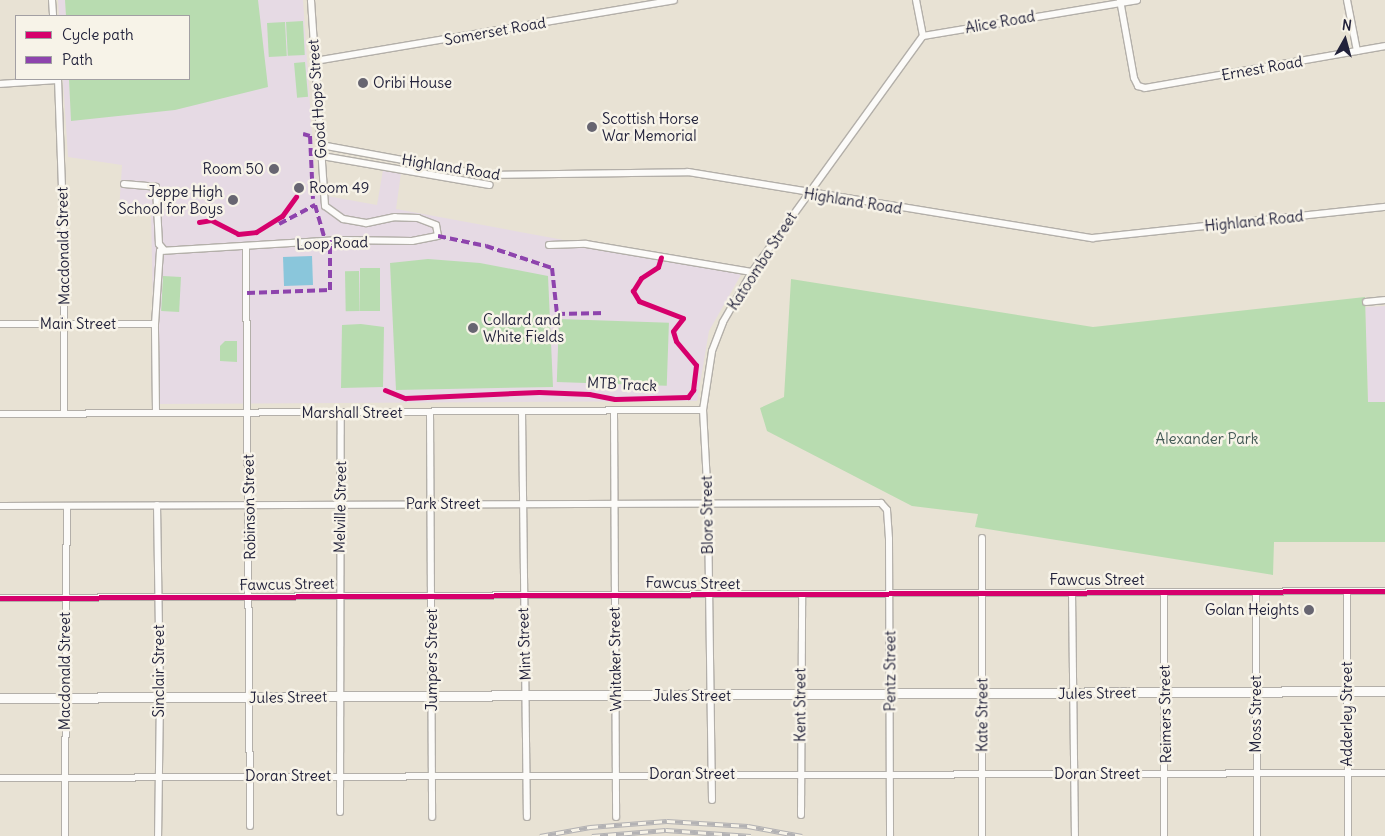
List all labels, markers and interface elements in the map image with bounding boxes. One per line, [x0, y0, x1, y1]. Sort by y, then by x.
street label: Alice Road [964, 7, 1036, 37]
street label: Somerset Road [443, 13, 547, 49]
legend [15, 15, 190, 80]
north arrow [1320, 15, 1370, 65]
text: N [1341, 16, 1353, 35]
text: Cycle path [62, 25, 134, 44]
street label: Good Hope Street [304, 39, 330, 159]
text: Path [62, 50, 93, 69]
street label: Ernest Road [1220, 52, 1304, 84]
place label: Oribi House [373, 74, 452, 92]
marker: Oribi House [357, 77, 369, 89]
place label: Scottish Horse War Memorial [602, 109, 699, 144]
marker: Scottish Horse War Memorial [586, 121, 598, 133]
street label: Highland Road [401, 150, 501, 184]
place label: Room 50 [203, 160, 264, 178]
marker: Room 50 [268, 163, 280, 175]
place label: Room 49 [309, 179, 369, 197]
place label: Jeppe High School for Boys [118, 182, 223, 217]
marker: Room 49 [293, 182, 305, 194]
street label: Highland Road [803, 184, 903, 218]
street label: Macdonald Street [53, 187, 73, 305]
marker: Jeppe High School for Boys [227, 194, 239, 206]
street label: Highland Road [1204, 207, 1304, 235]
street label: Katoomba Street [724, 209, 800, 313]
street label: Loop Road [296, 233, 368, 253]
place label: Collard and White Fields [483, 310, 564, 345]
street label: Main Street [40, 315, 116, 333]
marker: Collard and White Fields [467, 322, 479, 334]
street label: MTB Track [587, 373, 657, 395]
street label: Marshall Street [301, 404, 403, 422]
park label: Alexander Park [1156, 430, 1258, 448]
street label: Robinson Street [239, 454, 259, 560]
street label: Melville Street [330, 461, 350, 553]
street label: Blore Street [697, 475, 717, 555]
street label: Park Street [406, 495, 480, 513]
street label: Fawcus Street [1050, 571, 1144, 589]
street label: Fawcus Street [645, 573, 741, 593]
street label: Fawcus Street [239, 574, 335, 594]
place label: Golan Heights [1205, 601, 1299, 619]
marker: Golan Heights [1303, 604, 1315, 616]
street label: Mint Street [514, 607, 534, 681]
street label: Whitaker Street [605, 607, 625, 711]
street label: Jumpers Street [423, 609, 441, 711]
street label: Macdonald Street [56, 612, 74, 730]
street label: Sinclair Street [150, 624, 168, 718]
street label: Pentz Street [881, 631, 899, 711]
street label: Adderley Street [1338, 662, 1356, 766]
street label: Reimers Street [1155, 665, 1175, 763]
street label: Kent Street [791, 668, 809, 742]
street label: Moss Street [1247, 675, 1265, 753]
street label: Kate Street [973, 678, 991, 752]
street label: Jules Street [1058, 683, 1136, 703]
street label: Jules Street [249, 687, 327, 707]
street label: Jules Street [653, 687, 731, 705]
street label: Doran Street [649, 765, 735, 783]
street label: Doran Street [1054, 765, 1140, 783]
street label: Doran Street [245, 767, 331, 785]

